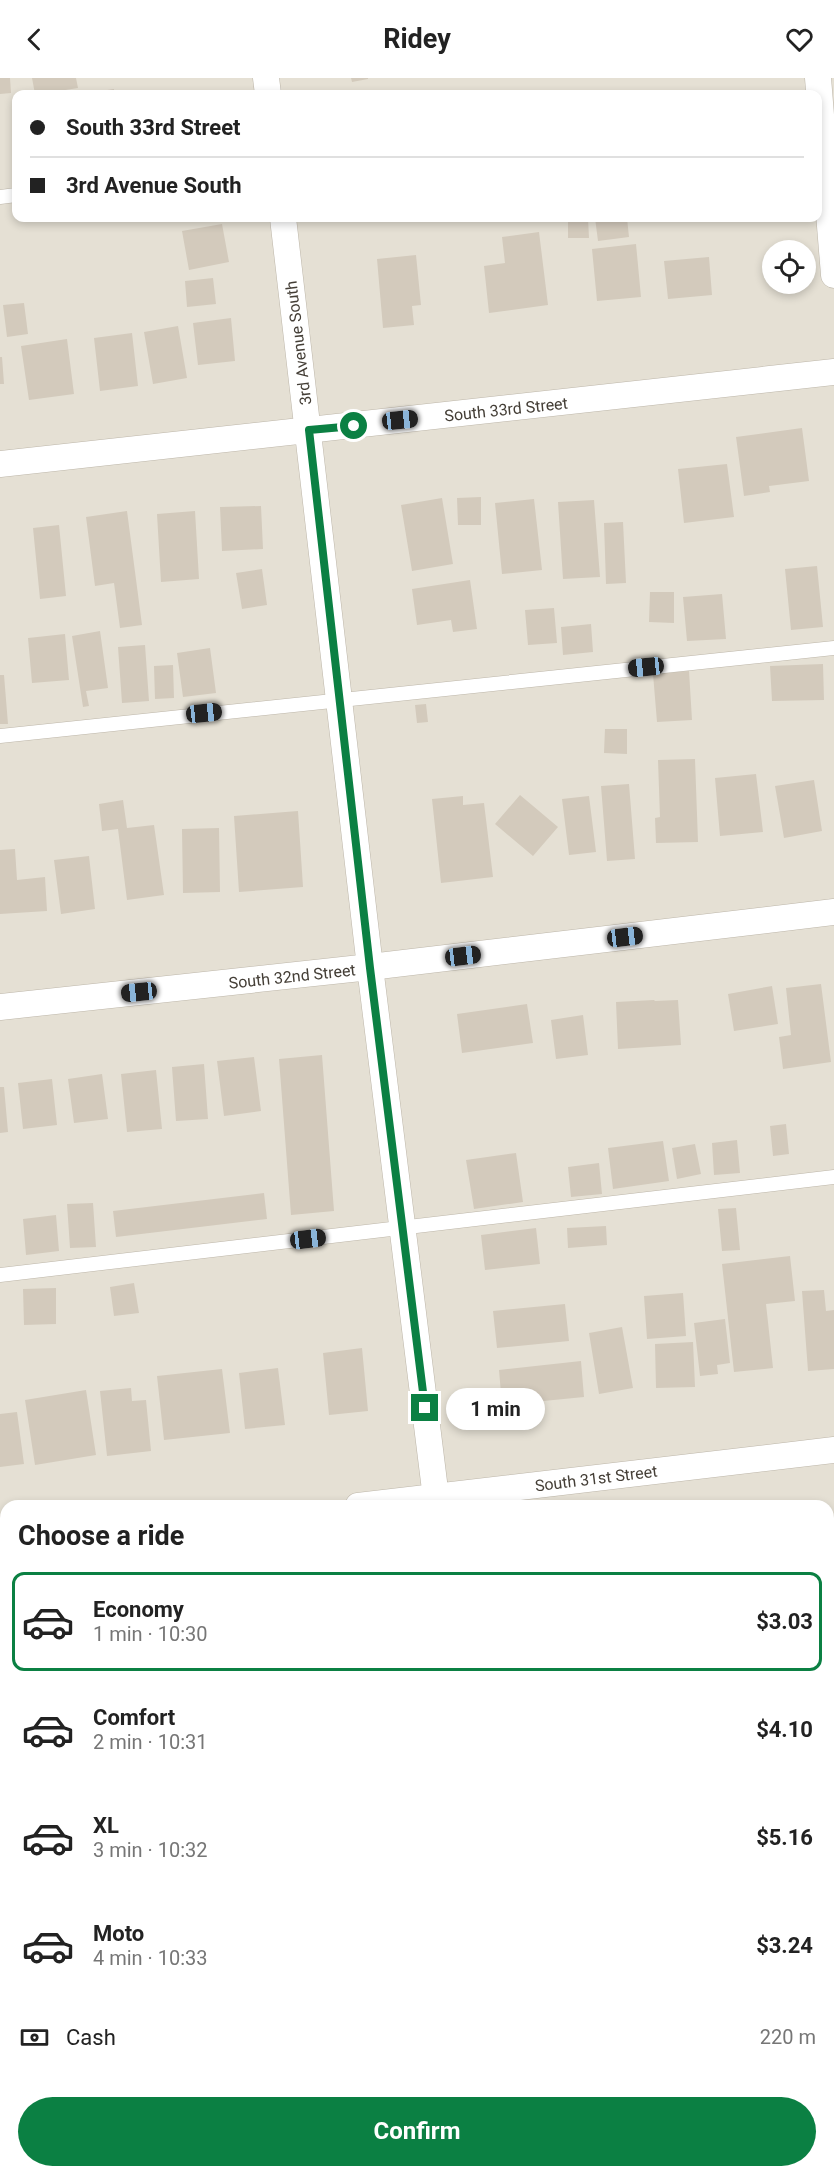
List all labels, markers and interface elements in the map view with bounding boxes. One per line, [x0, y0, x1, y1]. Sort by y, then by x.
icon: back [18, 23, 51, 56]
text: Ridey [383, 23, 451, 55]
icon: heart [783, 23, 816, 56]
text: South 33rd Street [66, 115, 241, 140]
text: 3rd Avenue South [66, 173, 242, 198]
map controls [762, 240, 816, 294]
button: locate [762, 240, 816, 294]
street label: 3rd Avenue South [281, 280, 316, 406]
street label: South 33rd Street [443, 394, 569, 425]
car [381, 409, 419, 431]
route start [340, 412, 367, 439]
car [627, 656, 665, 678]
car [185, 702, 223, 724]
car [606, 926, 644, 948]
car [444, 945, 482, 967]
street label: South 32nd Street [228, 960, 356, 993]
car [120, 981, 158, 1003]
car [289, 1228, 327, 1250]
callout: 1 min [446, 1387, 545, 1429]
route end [411, 1394, 438, 1421]
text: 1 min [470, 1397, 521, 1421]
street label: South 31st Street [534, 1462, 658, 1495]
text: Choose a ride [18, 1520, 184, 1552]
icon: car [21, 1595, 75, 1649]
text: Economy [93, 1597, 184, 1622]
text: $3.03 [756, 1609, 813, 1634]
text: 1 min · 10:30 [93, 1622, 208, 1646]
icon: car [21, 1703, 75, 1757]
text: Comfort [93, 1705, 175, 1730]
text: $4.10 [756, 1717, 813, 1742]
text: 2 min · 10:31 [93, 1730, 208, 1754]
icon: car [21, 1811, 75, 1865]
text: XL [93, 1813, 119, 1838]
text: $5.16 [756, 1825, 813, 1850]
text: 3 min · 10:32 [93, 1838, 208, 1862]
icon: car [21, 1919, 75, 1973]
text: Moto [93, 1921, 144, 1946]
text: $3.24 [756, 1933, 813, 1958]
text: 4 min · 10:33 [93, 1946, 208, 1970]
icon: cash [18, 2021, 51, 2054]
text: Cash [66, 2025, 116, 2050]
text: 220 m [760, 2025, 816, 2049]
button: Confirm [18, 2097, 816, 2166]

